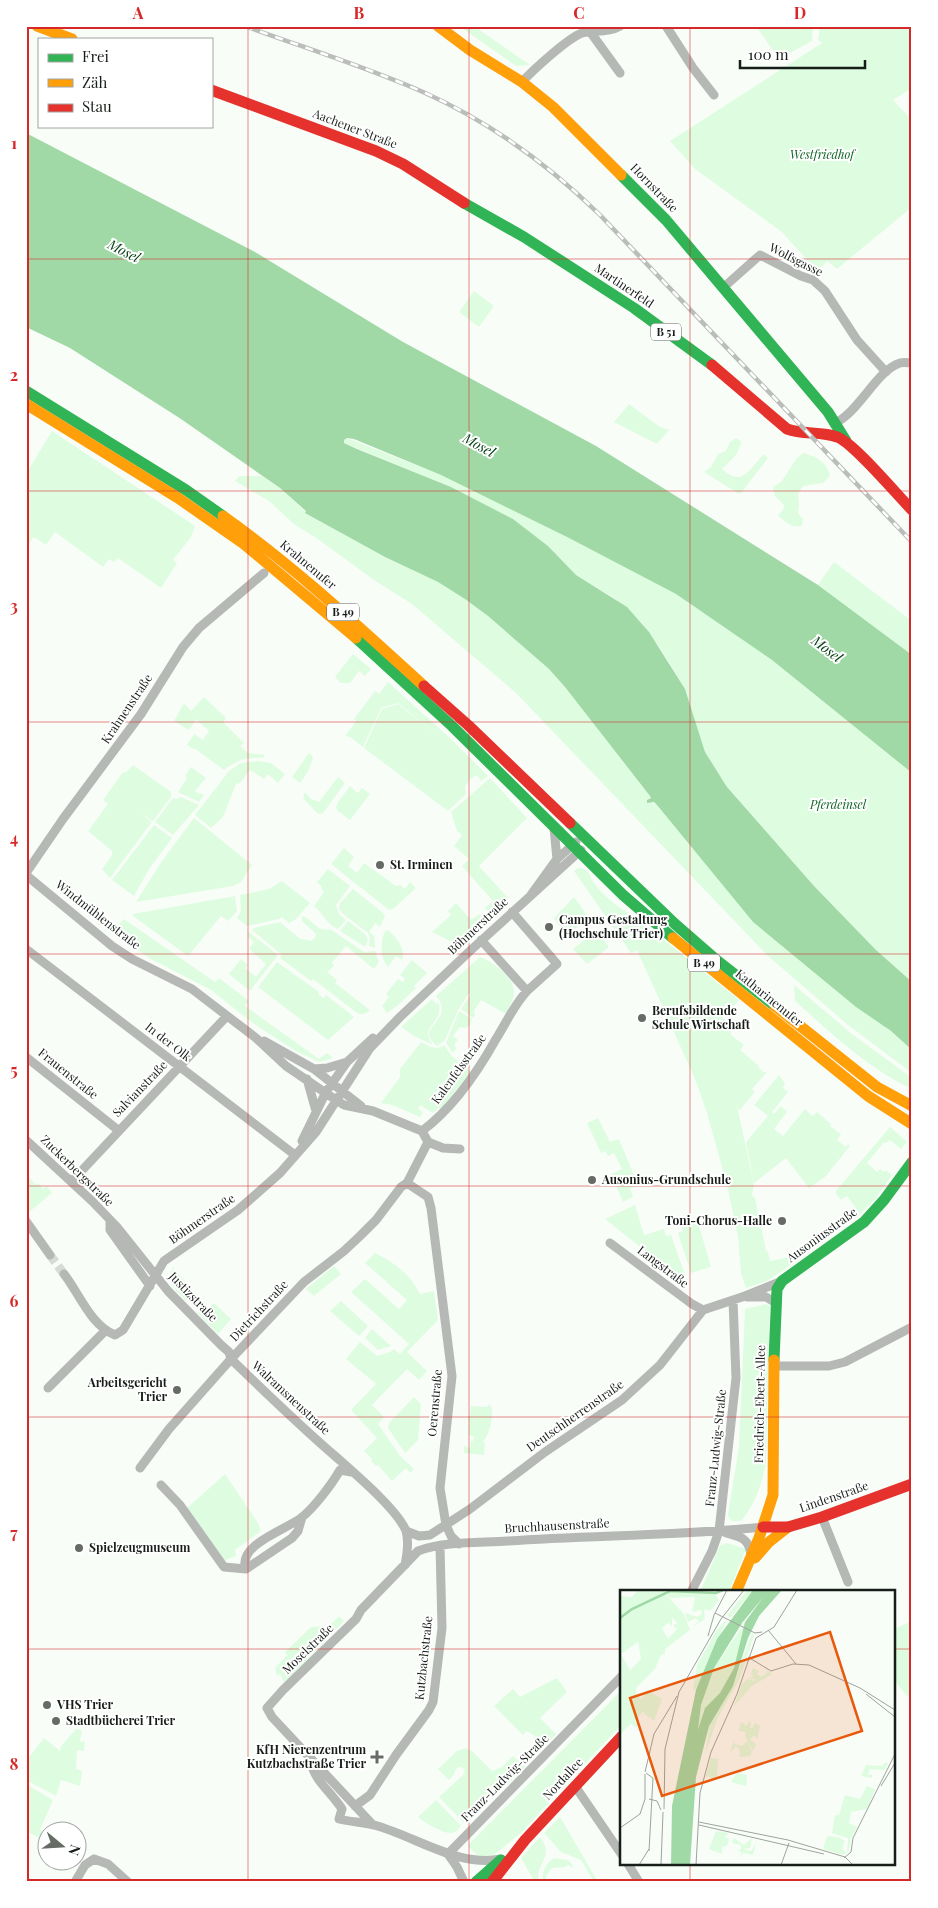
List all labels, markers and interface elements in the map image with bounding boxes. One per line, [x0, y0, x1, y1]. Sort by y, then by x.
text: A [132, 2, 144, 23]
text: B [354, 2, 365, 23]
text: C [573, 2, 585, 23]
text: D [794, 2, 806, 23]
legend [38, 38, 212, 128]
scale bar [740, 38, 866, 70]
text: 100 m [748, 44, 789, 64]
text: Frei [82, 46, 110, 66]
text: Zäh [82, 72, 107, 92]
text: Stau [82, 96, 112, 116]
street label: Aachener Straße [310, 104, 400, 151]
text: 1 [11, 132, 17, 153]
park label: Westfriedhof [790, 146, 856, 162]
street label: Hornstraße [627, 159, 682, 215]
water label: Mosel [104, 234, 145, 267]
street label: Wolfsgasse [766, 238, 826, 279]
street label: Martinerfeld [592, 259, 657, 311]
road number: B 51 [651, 324, 681, 341]
text: 2 [10, 364, 18, 385]
water label: Mosel [459, 428, 500, 462]
street label: Krahnenufer [277, 536, 341, 593]
text: 3 [10, 595, 18, 616]
road number: B 49 [327, 604, 359, 620]
water label: Mosel [807, 630, 847, 667]
street label: Krahnenstraße [97, 671, 155, 746]
park label: Pferdeinsel [809, 796, 867, 812]
text: 4 [10, 827, 18, 848]
place label: St. Irminen [390, 856, 453, 872]
marker: St. Irminen [374, 859, 386, 871]
street label: Windmühlenstraße [52, 875, 144, 952]
street label: Böhmerstraße [444, 893, 511, 957]
place label: Campus Gestaltung (Hochschule Trier) [559, 911, 668, 941]
marker: Campus Gestaltung (Hochschule Trier) [543, 921, 555, 933]
road number: B 49 [688, 954, 720, 971]
street label: Katharinenufer [733, 965, 807, 1030]
place label: Berufsbildende Schule Wirtschaft [652, 1002, 751, 1032]
marker: Berufsbildende Schule Wirtschaft [636, 1012, 648, 1024]
street label: In der Olk [142, 1018, 195, 1064]
street label: Kalenfelsstraße [427, 1030, 489, 1107]
street label: Frauenstraße [35, 1044, 102, 1102]
street label: Salvianstraße [108, 1057, 170, 1120]
text: 5 [10, 1059, 18, 1080]
street label: Zuckerbergstraße [38, 1131, 118, 1209]
place label: Ausonius-Grundschule [601, 1171, 731, 1187]
marker: Ausonius-Grundschule [586, 1174, 598, 1186]
street label: Böhmerstraße [165, 1190, 238, 1247]
street label: Ausoniusstraße [782, 1203, 860, 1266]
place label: Toni-Chorus-Halle [665, 1212, 772, 1228]
marker: Toni-Chorus-Halle [776, 1215, 788, 1227]
street label: Langstraße [635, 1242, 693, 1291]
street label: Justizstraße [165, 1267, 222, 1325]
street label: Dietrichstraße [226, 1276, 291, 1344]
text: 6 [10, 1290, 19, 1311]
street label: Friedrich-Ebert-Allee [750, 1345, 768, 1463]
street label: Walramsneustraße [248, 1356, 334, 1438]
street label: Oerenstraße [423, 1369, 445, 1437]
place label: Arbeitsgericht Trier [87, 1374, 168, 1404]
street label: Deutschherrenstraße [523, 1376, 626, 1455]
marker: Arbeitsgericht Trier [171, 1384, 183, 1396]
street label: Franz-Ludwig-Straße [701, 1388, 729, 1507]
street label: Lindenstraße [797, 1477, 870, 1515]
street label: Bruchhausenstraße [504, 1514, 610, 1536]
text: 7 [10, 1522, 18, 1543]
place label: Spielzeugmuseum [89, 1539, 190, 1555]
marker: Spielzeugmuseum [73, 1542, 85, 1554]
inset map [620, 1590, 896, 1866]
street label: Kutzbachstraße [411, 1615, 435, 1701]
street label: Moselstraße [278, 1620, 336, 1677]
place label: VHS Trier [56, 1696, 114, 1712]
marker: VHS Trier [41, 1699, 53, 1711]
place label: Stadtbücherei Trier [66, 1712, 176, 1728]
marker: Stadtbücherei Trier [50, 1715, 62, 1727]
street label: Franz-Ludwig-Straße [457, 1730, 552, 1825]
place label: KfH Nierenzentrum Kutzbachstraße Trier [247, 1741, 366, 1771]
marker: KfH Nierenzentrum Kutzbachstraße Trier [370, 1750, 384, 1764]
text: 8 [10, 1753, 19, 1774]
street label: Nordallee [539, 1754, 586, 1803]
north arrow [38, 1820, 88, 1870]
text: N [64, 1842, 85, 1858]

